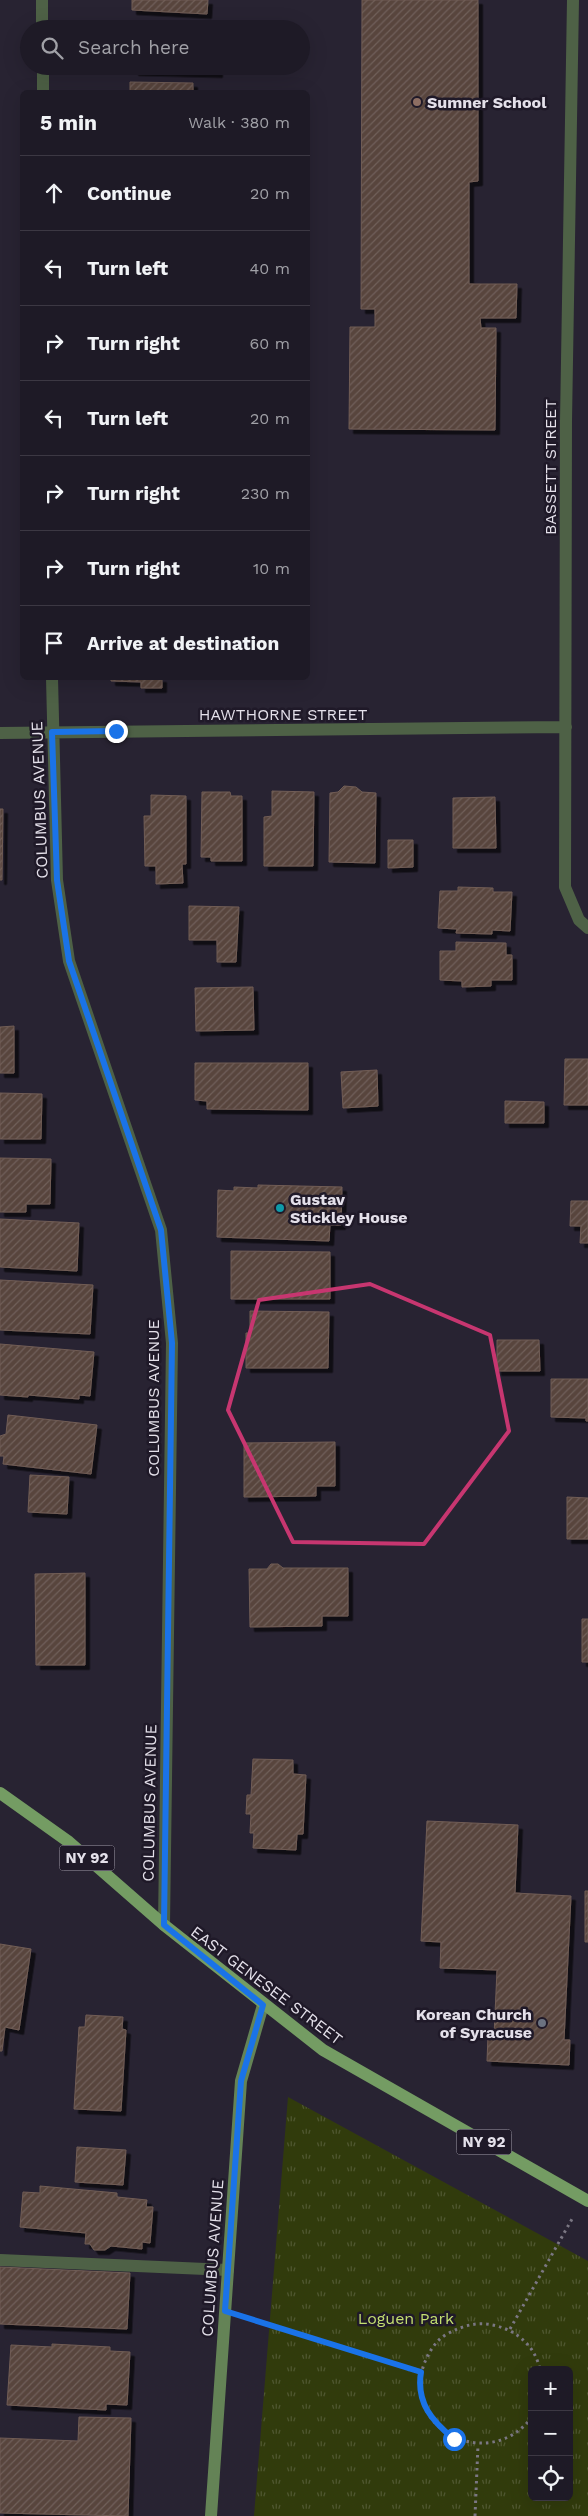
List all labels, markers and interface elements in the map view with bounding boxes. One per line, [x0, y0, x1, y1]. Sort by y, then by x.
search box [20, 20, 310, 75]
icon: search [38, 34, 66, 62]
text: Search here [78, 36, 189, 59]
place label: Sumner School [427, 93, 547, 112]
marker: Sumner School [411, 96, 423, 108]
text: 5 min [40, 110, 97, 135]
text: Walk · 380 m [188, 113, 290, 132]
icon: ahead [40, 179, 68, 207]
text: Continue [87, 182, 171, 205]
text: 20 m [250, 184, 290, 203]
icon: left [40, 254, 68, 282]
text: Turn left [87, 257, 168, 280]
text: 40 m [250, 259, 290, 278]
icon: right [40, 329, 68, 357]
text: Turn right [87, 332, 180, 355]
text: 60 m [250, 334, 290, 353]
street label: BASSETT STREET [541, 399, 560, 535]
icon: left [40, 404, 68, 432]
text: Turn left [87, 407, 168, 430]
text: 20 m [250, 409, 290, 428]
icon: right [40, 479, 68, 507]
text: Turn right [87, 482, 180, 505]
text: 230 m [241, 484, 290, 503]
icon: right [40, 554, 68, 582]
text: Turn right [87, 557, 180, 580]
text: 10 m [253, 559, 290, 578]
icon: arrive [40, 629, 68, 657]
text: Arrive at destination [87, 632, 279, 655]
street label: HAWTHORNE STREET [199, 705, 368, 724]
route end [105, 720, 128, 743]
street label: COLUMBUS AVENUE [27, 721, 52, 879]
place label: Gustav Stickley House [290, 1190, 408, 1227]
marker: Gustav Stickley House [274, 1202, 286, 1214]
street label: COLUMBUS AVENUE [144, 1319, 163, 1477]
street label: COLUMBUS AVENUE [139, 1724, 160, 1882]
road number: NY 92 [59, 1846, 114, 1870]
street label: EAST GENESEE STREET [187, 1922, 347, 2049]
place label: Korean Church of Syracuse [416, 2005, 532, 2042]
marker: Korean Church of Syracuse [536, 2017, 548, 2029]
road number: NY 92 [456, 2130, 512, 2154]
street label: COLUMBUS AVENUE [198, 2179, 227, 2337]
park label: Loguen Park [358, 2309, 454, 2328]
map controls [528, 2366, 573, 2501]
button: + [528, 2366, 573, 2411]
button: − [528, 2411, 573, 2456]
route start [443, 2428, 466, 2451]
button: locate [528, 2456, 573, 2501]

